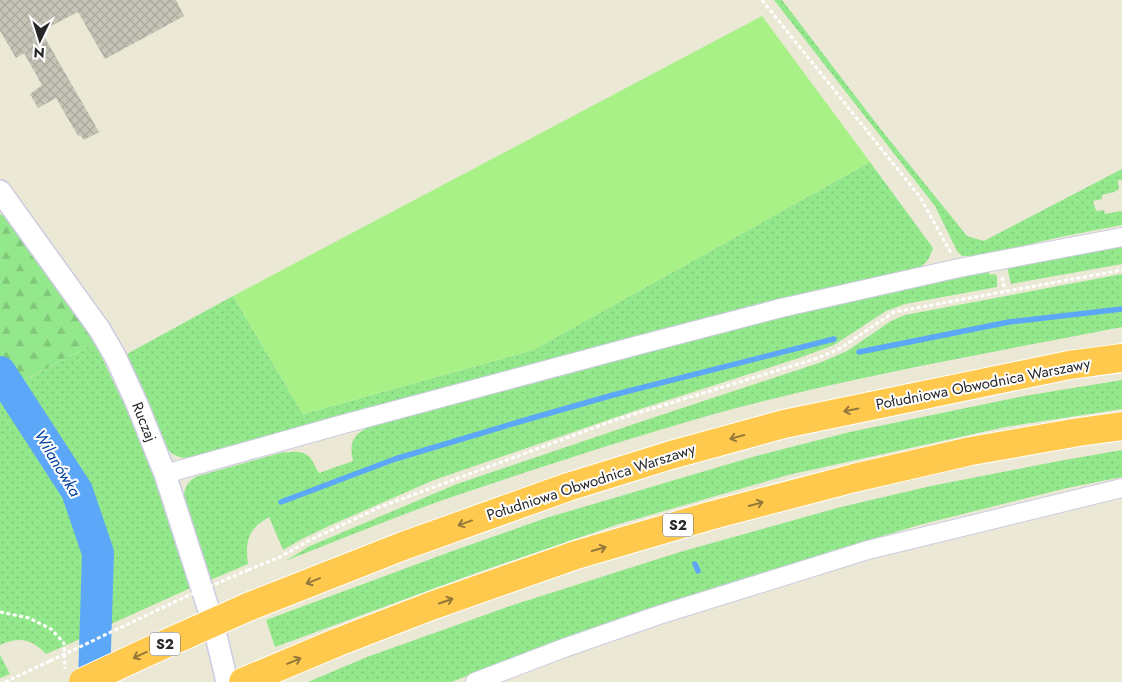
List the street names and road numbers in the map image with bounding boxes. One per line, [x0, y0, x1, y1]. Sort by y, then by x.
street label: Południowa Obwodnica Warszawy [874, 352, 1093, 416]
street label: Ruczaj [126, 399, 162, 445]
street label: Południowa Obwodnica Warszawy [484, 438, 698, 526]
road number: S2 [663, 514, 693, 536]
road number: S2 [150, 633, 180, 656]

